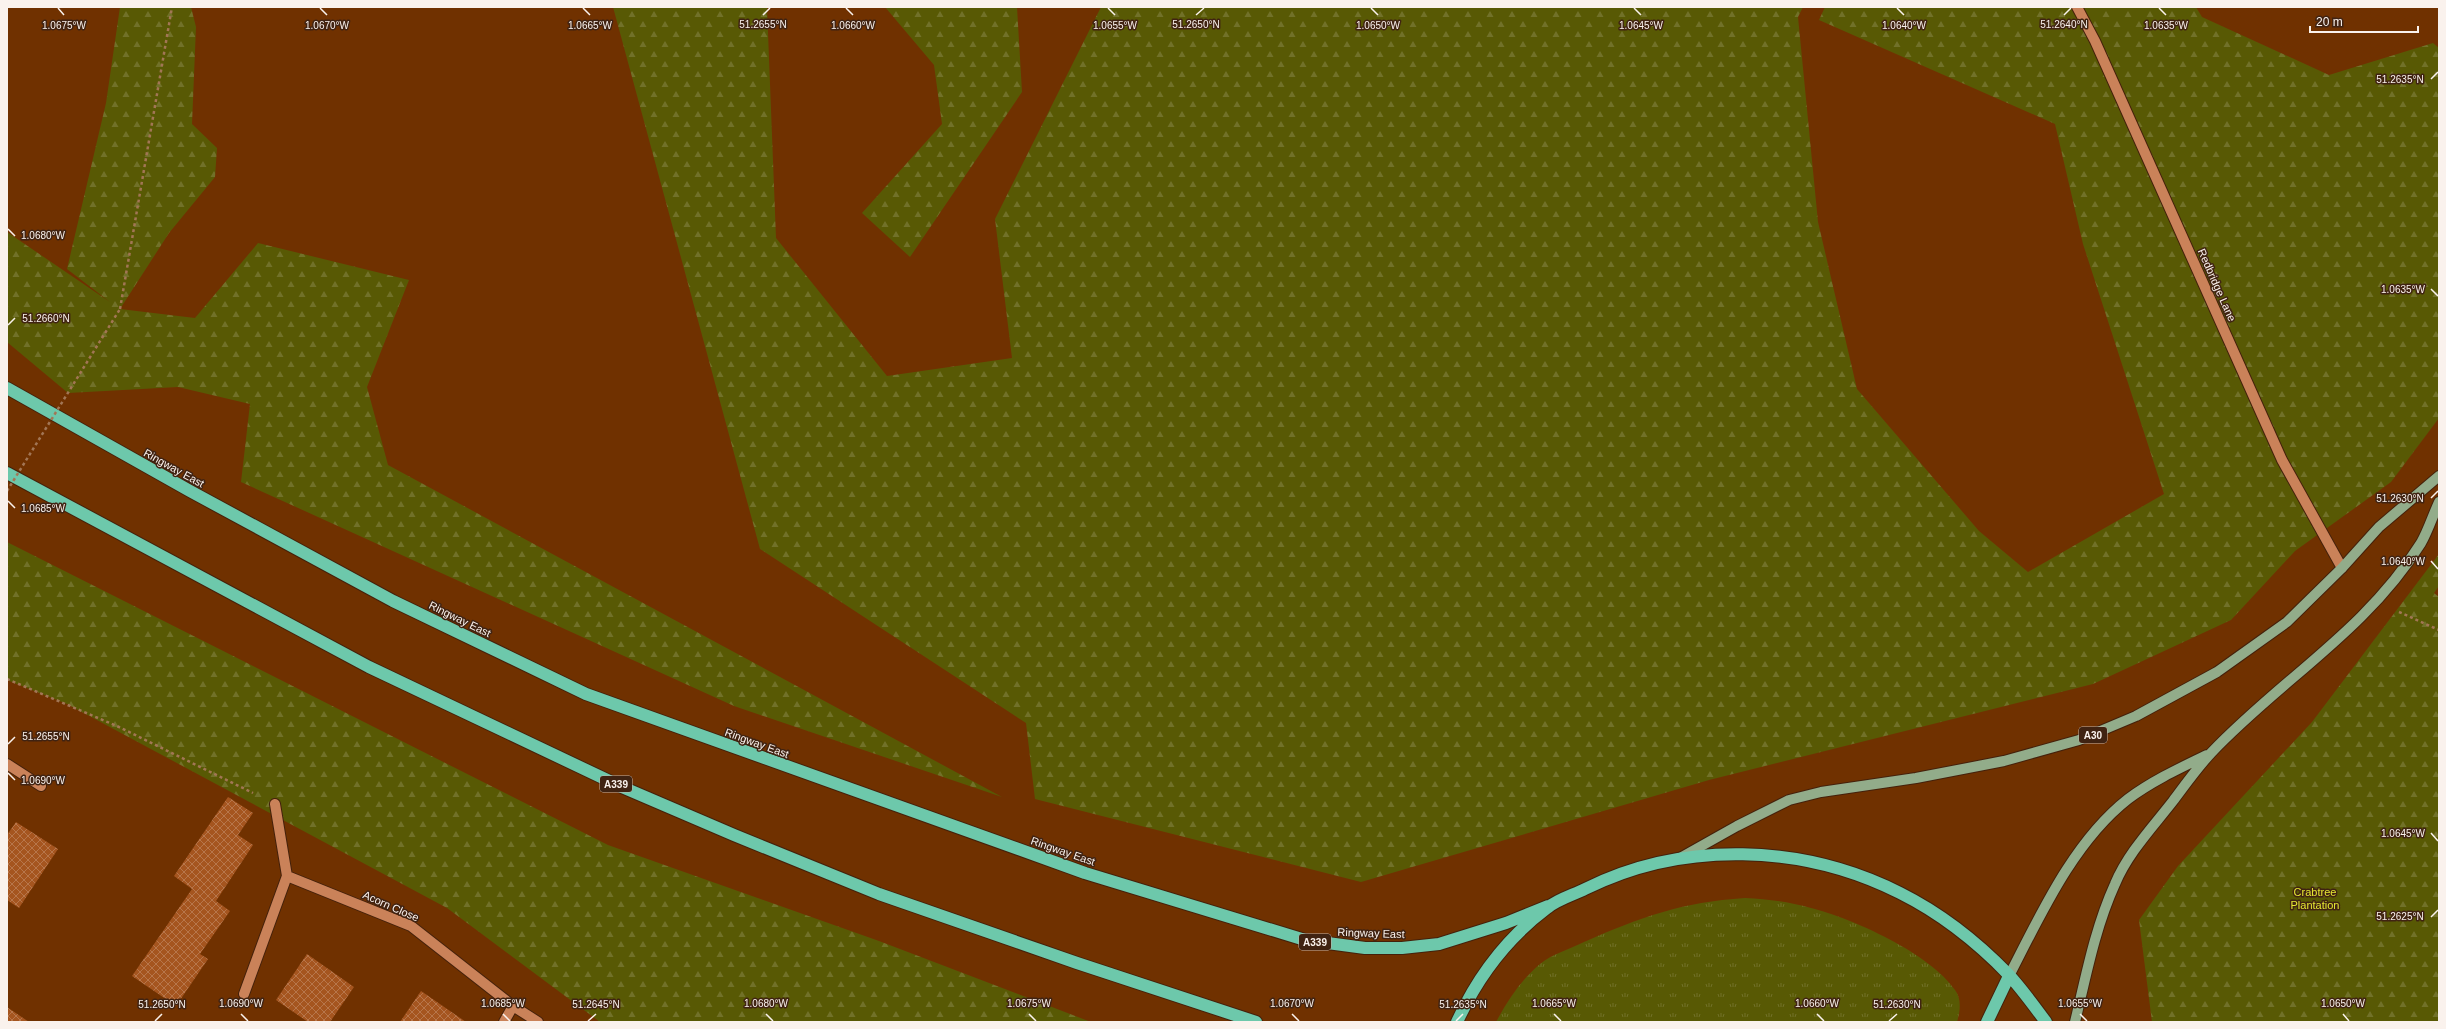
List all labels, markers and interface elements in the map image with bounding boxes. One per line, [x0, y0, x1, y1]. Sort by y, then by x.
scale bar [2310, 8, 2418, 34]
text: 20 m [2316, 15, 2343, 29]
text: 51.2655°N [739, 19, 787, 30]
text: 51.2650°N [1172, 19, 1220, 30]
text: 51.2640°N [2040, 19, 2088, 30]
text: 1.0675°W [42, 20, 87, 31]
text: 1.0670°W [305, 20, 350, 31]
text: 1.0665°W [568, 20, 613, 31]
text: 1.0660°W [831, 20, 876, 31]
text: 1.0655°W [1093, 20, 1138, 31]
text: 1.0650°W [1356, 20, 1401, 31]
text: 1.0645°W [1619, 20, 1664, 31]
text: 1.0640°W [1882, 20, 1927, 31]
text: 1.0635°W [2144, 20, 2189, 31]
text: 51.2635°N [2376, 74, 2424, 85]
text: 1.0680°W [21, 230, 66, 241]
street label: Redbridge Lane [2196, 247, 2238, 323]
text: 1.0635°W [2381, 284, 2426, 295]
text: 51.2660°N [22, 313, 70, 324]
street label: Ringway East [142, 446, 206, 490]
text: 51.2630°N [2376, 493, 2424, 504]
text: 1.0685°W [21, 503, 66, 514]
text: 1.0640°W [2381, 556, 2426, 567]
street label: Ringway East [427, 599, 493, 639]
street label: Ringway East [723, 726, 791, 760]
road number: A30 [2079, 727, 2107, 743]
text: 51.2655°N [22, 731, 70, 742]
text: 1.0690°W [21, 775, 66, 786]
road number: A339 [600, 776, 632, 792]
text: 1.0645°W [2381, 828, 2426, 839]
street label: Ringway East [1029, 834, 1097, 868]
park label: Crabtree Plantation [2291, 886, 2339, 911]
street label: Acorn Close [361, 888, 421, 924]
text: 51.2625°N [2376, 911, 2424, 922]
street label: Ringway East [1337, 926, 1405, 940]
road number: A339 [1299, 934, 1331, 950]
text: 1.0690°W [219, 998, 264, 1009]
text: 1.0685°W [481, 998, 526, 1009]
text: 1.0680°W [744, 998, 789, 1009]
text: 1.0675°W [1007, 998, 1052, 1009]
text: 1.0670°W [1270, 998, 1315, 1009]
text: 1.0665°W [1532, 998, 1577, 1009]
text: 1.0660°W [1795, 998, 1840, 1009]
text: 1.0655°W [2058, 998, 2103, 1009]
text: 1.0650°W [2321, 998, 2366, 1009]
text: 51.2650°N [138, 999, 186, 1010]
text: 51.2645°N [572, 999, 620, 1010]
text: 51.2635°N [1439, 999, 1487, 1010]
text: 51.2630°N [1873, 999, 1921, 1010]

